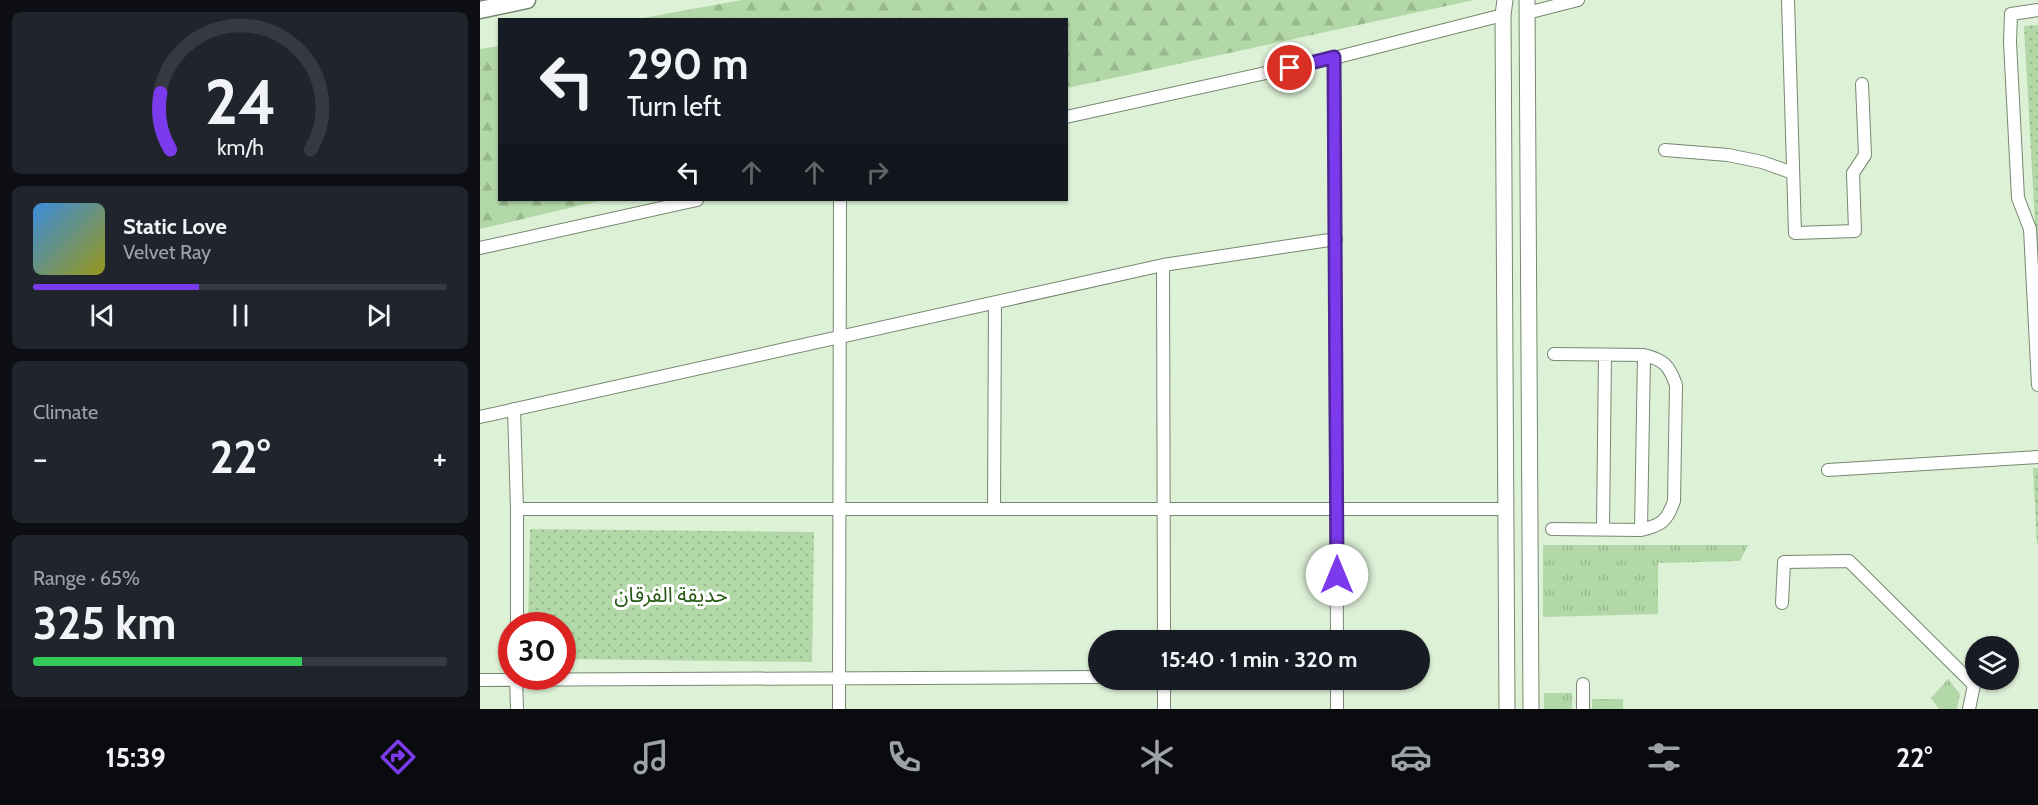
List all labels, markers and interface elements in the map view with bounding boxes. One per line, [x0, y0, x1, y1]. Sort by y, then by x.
text: 290 m [627, 38, 748, 90]
icon: left [528, 42, 606, 120]
pin [1264, 42, 1315, 93]
icon: arrive [1273, 51, 1306, 84]
text: 24 [204, 64, 276, 140]
text: Turn left [627, 90, 721, 123]
text: km/h [217, 135, 263, 161]
icon: left [672, 156, 705, 189]
icon: ahead [735, 156, 768, 189]
icon: ahead [798, 156, 831, 189]
icon: right [861, 156, 894, 189]
text: Static Love [123, 213, 227, 240]
text: Velvet Ray [123, 240, 211, 264]
icon: previous [86, 299, 119, 332]
icon: pause [224, 299, 257, 332]
icon: next [362, 299, 395, 332]
text: Climate [33, 400, 98, 424]
text: 22° [210, 430, 270, 484]
text: − [33, 438, 48, 478]
text: + [432, 438, 447, 478]
position arrow [1305, 543, 1369, 607]
text: Range · 65% [33, 566, 140, 590]
park label: حديقة الفرقان [614, 582, 728, 607]
text: 325 km [33, 596, 176, 650]
speed limit sign: 30 [498, 612, 576, 690]
map controls [1965, 636, 2019, 690]
button: layers [1965, 636, 2019, 690]
text: 15:40 · 1 min · 320 m [1161, 646, 1357, 673]
icon: directions [377, 736, 419, 778]
icon: music [630, 736, 672, 778]
icon: phone [883, 736, 925, 778]
icon: climate [1136, 736, 1178, 778]
icon: car [1390, 736, 1432, 778]
icon: filters [1643, 736, 1685, 778]
text: 15:39 [106, 741, 166, 774]
text: 22° [1896, 741, 1932, 774]

